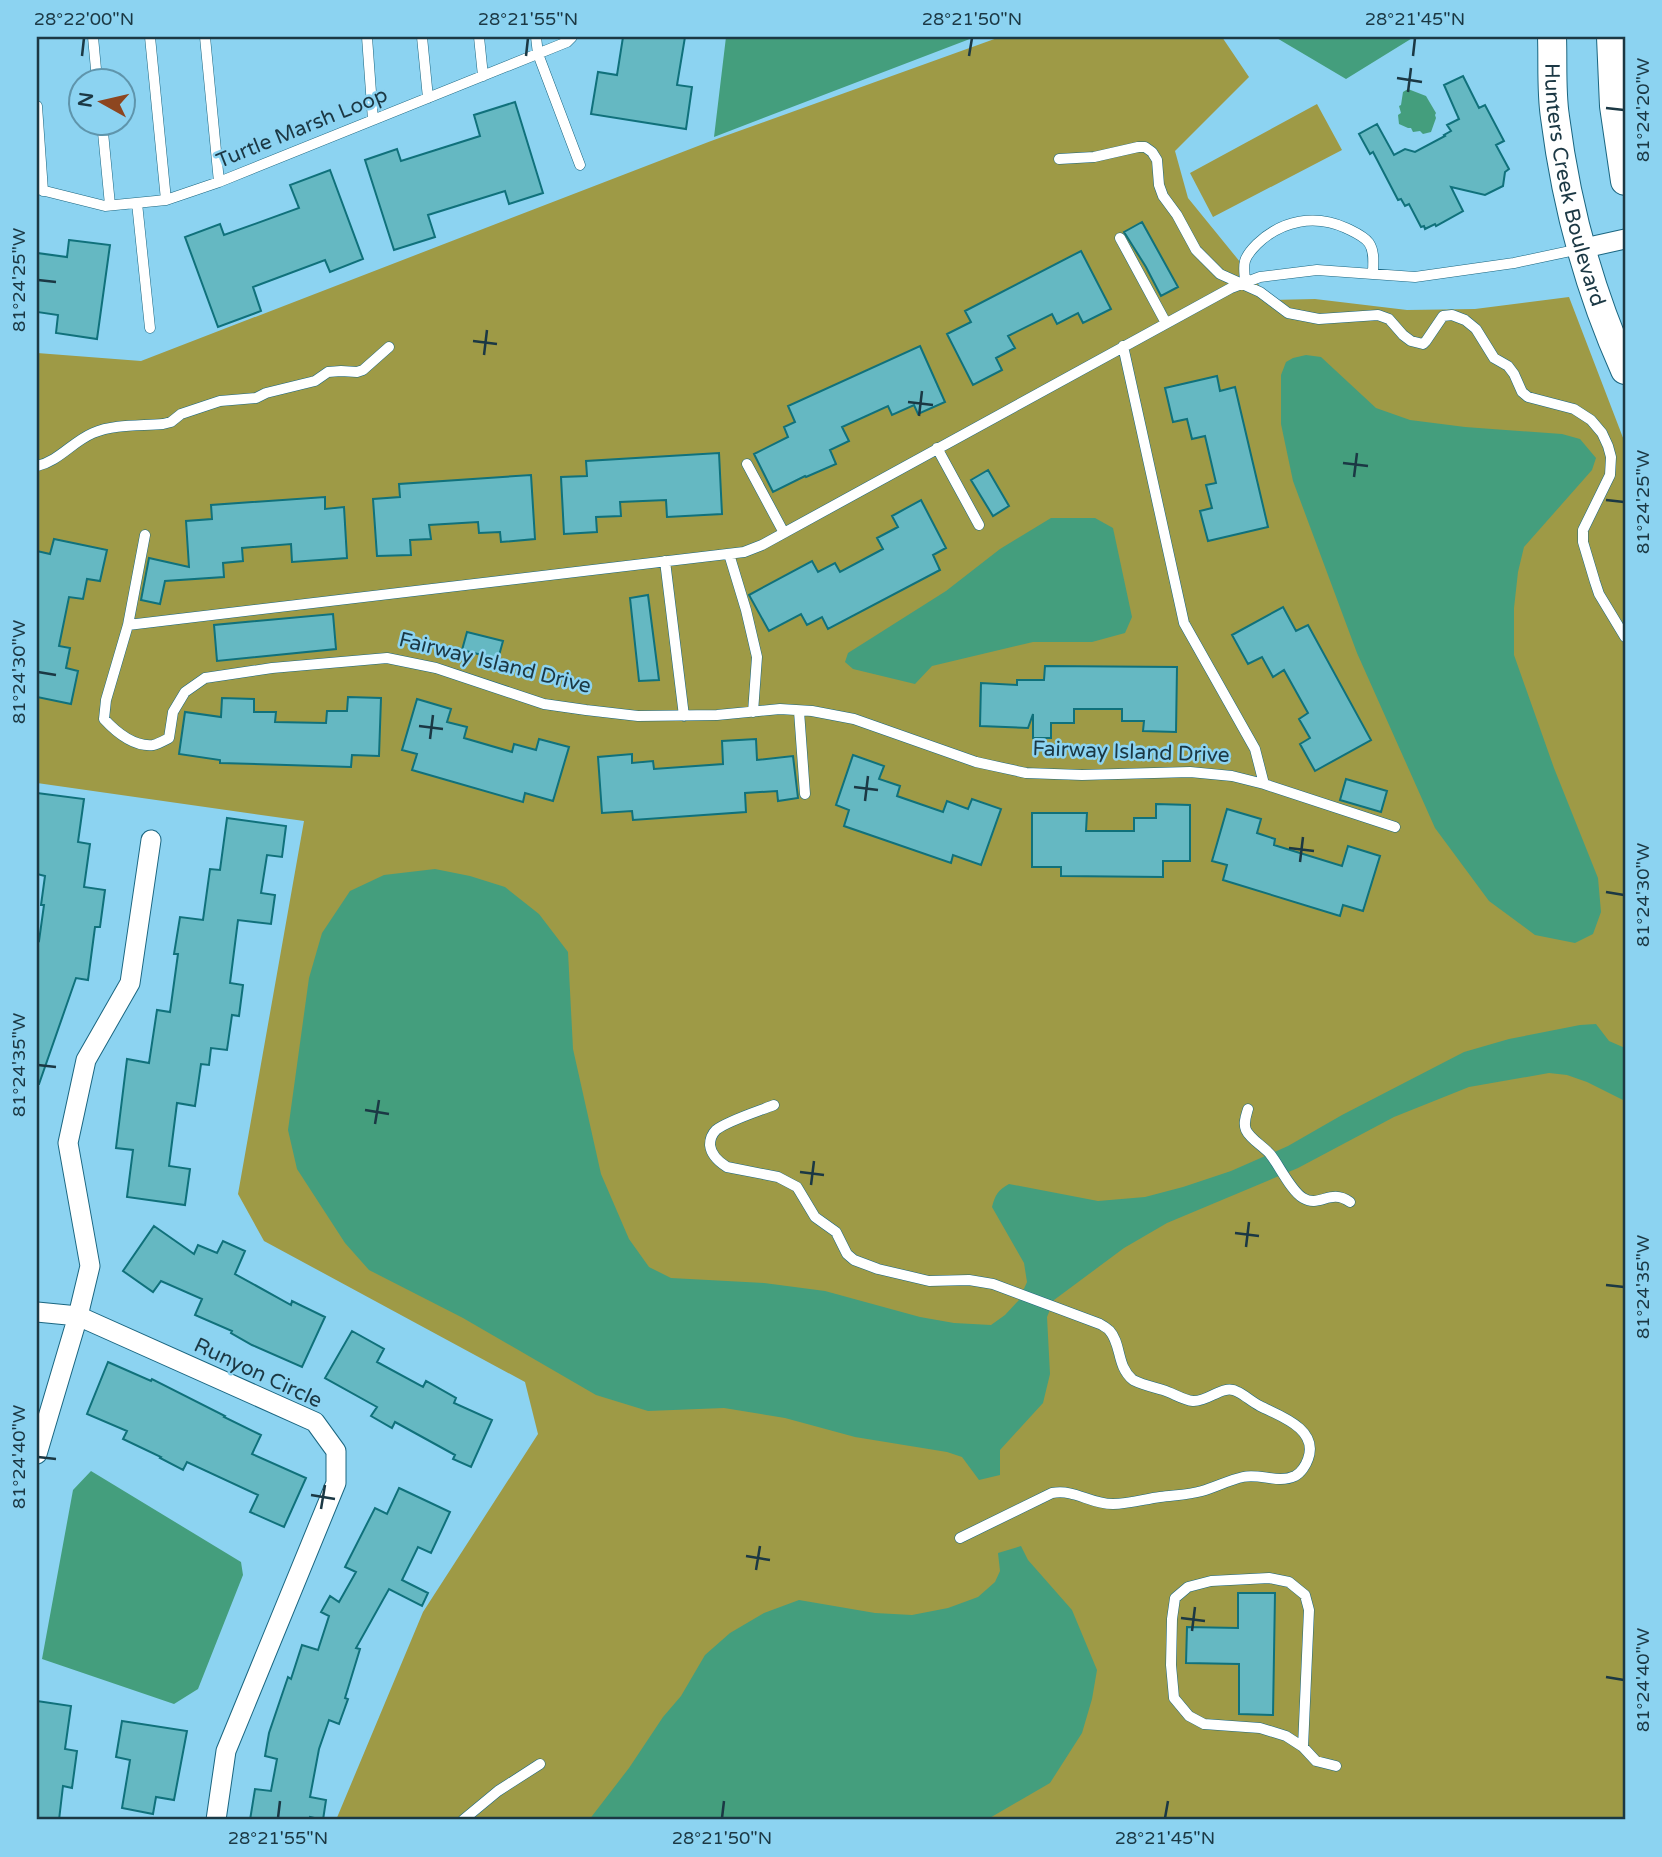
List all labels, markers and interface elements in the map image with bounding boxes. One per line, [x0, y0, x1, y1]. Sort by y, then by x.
text: 28°22'00"N [34, 8, 134, 30]
text: 28°21'55"N [478, 8, 578, 30]
text: 28°21'50"N [922, 8, 1022, 30]
text: 28°21'45"N [1365, 8, 1465, 30]
text: 81°24'20"W [1632, 58, 1654, 162]
street label: Hunters Creek Boulevard [1540, 63, 1611, 310]
north arrow [66, 66, 136, 136]
street label: Turtle Marsh Loop [213, 82, 391, 174]
text: N [74, 91, 98, 109]
text: 81°24'25"W [8, 228, 30, 332]
text: 81°24'25"W [1632, 450, 1654, 554]
text: 81°24'30"W [8, 620, 30, 724]
street label: Fairway Island Drive [396, 627, 594, 699]
street label: Fairway Island Drive [1032, 736, 1230, 768]
text: 81°24'30"W [1632, 843, 1654, 947]
text: 81°24'35"W [8, 1013, 30, 1117]
text: 81°24'35"W [1632, 1235, 1654, 1339]
street label: Runyon Circle [190, 1332, 326, 1414]
text: 81°24'40"W [8, 1405, 30, 1509]
text: 81°24'40"W [1632, 1628, 1654, 1732]
text: 28°21'55"N [228, 1827, 328, 1849]
text: 28°21'50"N [672, 1827, 772, 1849]
text: 28°21'45"N [1115, 1827, 1215, 1849]

